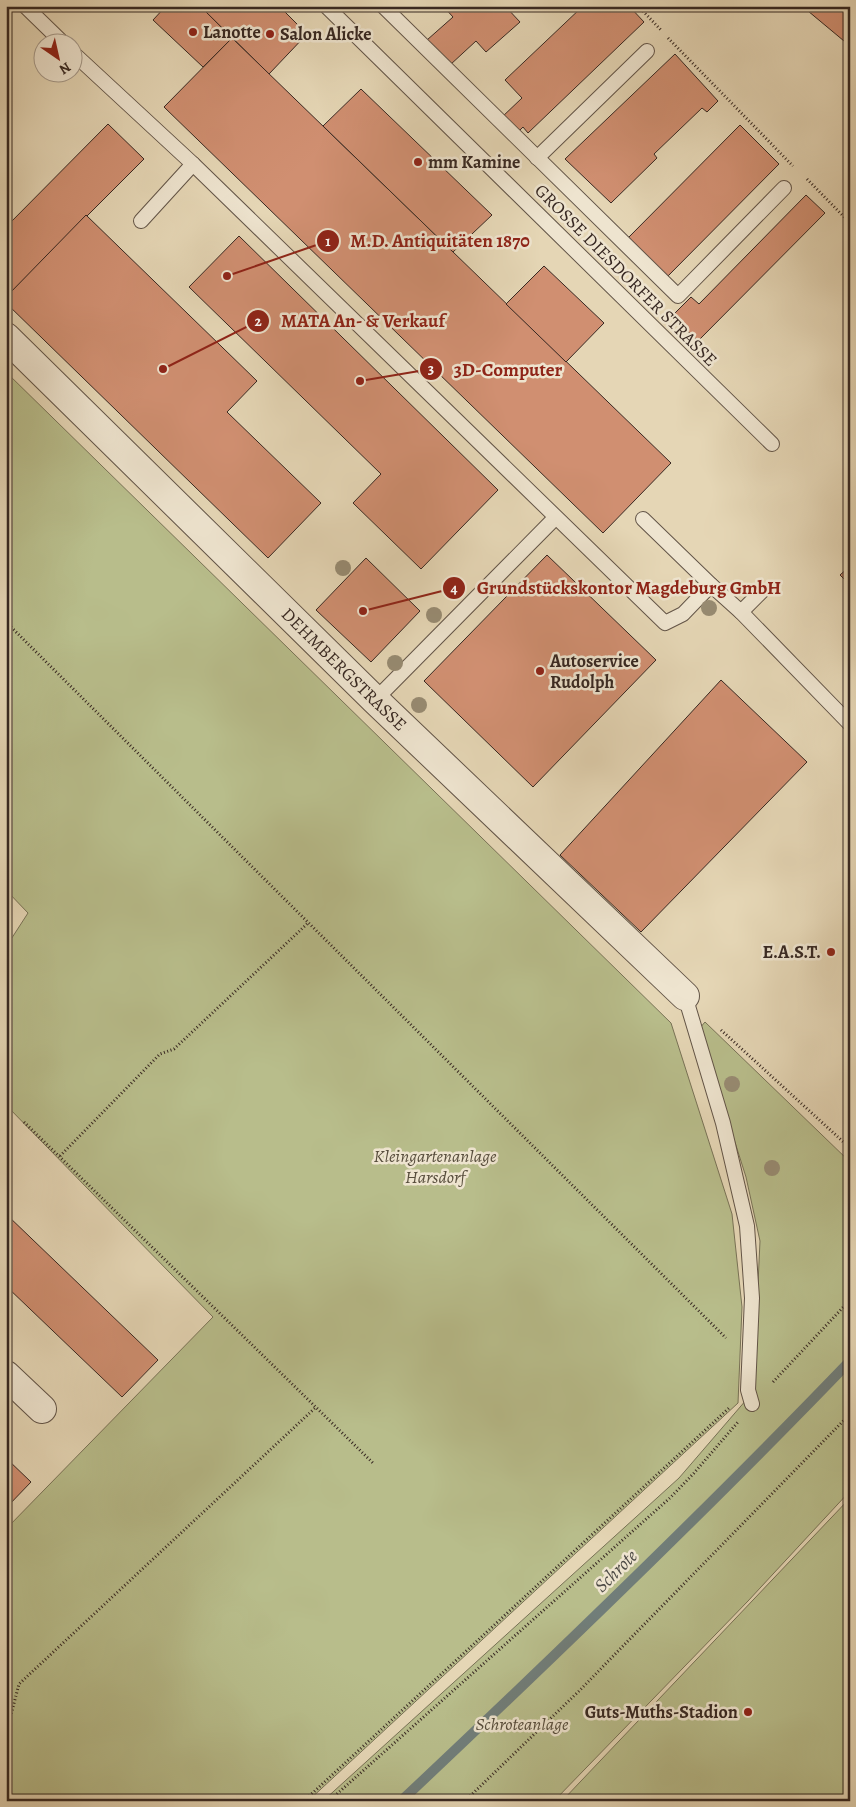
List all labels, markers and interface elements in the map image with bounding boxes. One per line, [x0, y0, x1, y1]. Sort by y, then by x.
place label: Lanotte [203, 20, 261, 44]
place label: Salon Alicke [280, 22, 372, 46]
marker: Lanotte [187, 26, 199, 38]
marker: Salon Alicke [264, 28, 276, 40]
north arrow [32, 32, 82, 82]
text: N [55, 58, 75, 79]
place label: mm Kamine [428, 150, 520, 174]
marker: mm Kamine [412, 156, 424, 168]
street label: GROSSE DIESDORFER STRASSE [529, 178, 723, 372]
callout: M.D. Antiquitäten 1870 [315, 224, 540, 258]
text: M.D. Antiquitäten 1870 [350, 228, 530, 254]
text: 1 [325, 231, 331, 251]
callout: MATA An- & Verkauf [245, 304, 455, 338]
text: MATA An- & Verkauf [281, 308, 447, 334]
text: 2 [254, 311, 262, 331]
callout: 3D-Computer [419, 352, 572, 386]
text: 3D-Computer [454, 357, 563, 383]
text: 3 [428, 359, 434, 379]
callout: Grundstückskontor Magdeburg GmbH [441, 571, 791, 605]
text: Grundstückskontor Magdeburg GmbH [477, 575, 781, 601]
text: 4 [450, 578, 458, 598]
street label: DEHMBERGSTRASSE [276, 602, 412, 736]
place label: Autoservice Rudolph [549, 649, 639, 694]
marker: Autoservice Rudolph [534, 665, 546, 677]
place label: E.A.S.T. [762, 940, 821, 964]
marker: E.A.S.T. [825, 946, 837, 958]
park label: Kleingartenanlage Harsdorf [374, 1144, 497, 1189]
water label: Schrote [589, 1544, 643, 1598]
place label: Guts-Muths-Stadion [585, 1700, 738, 1724]
marker: Guts-Muths-Stadion [742, 1706, 754, 1718]
park label: Schroteanlage [475, 1712, 569, 1736]

